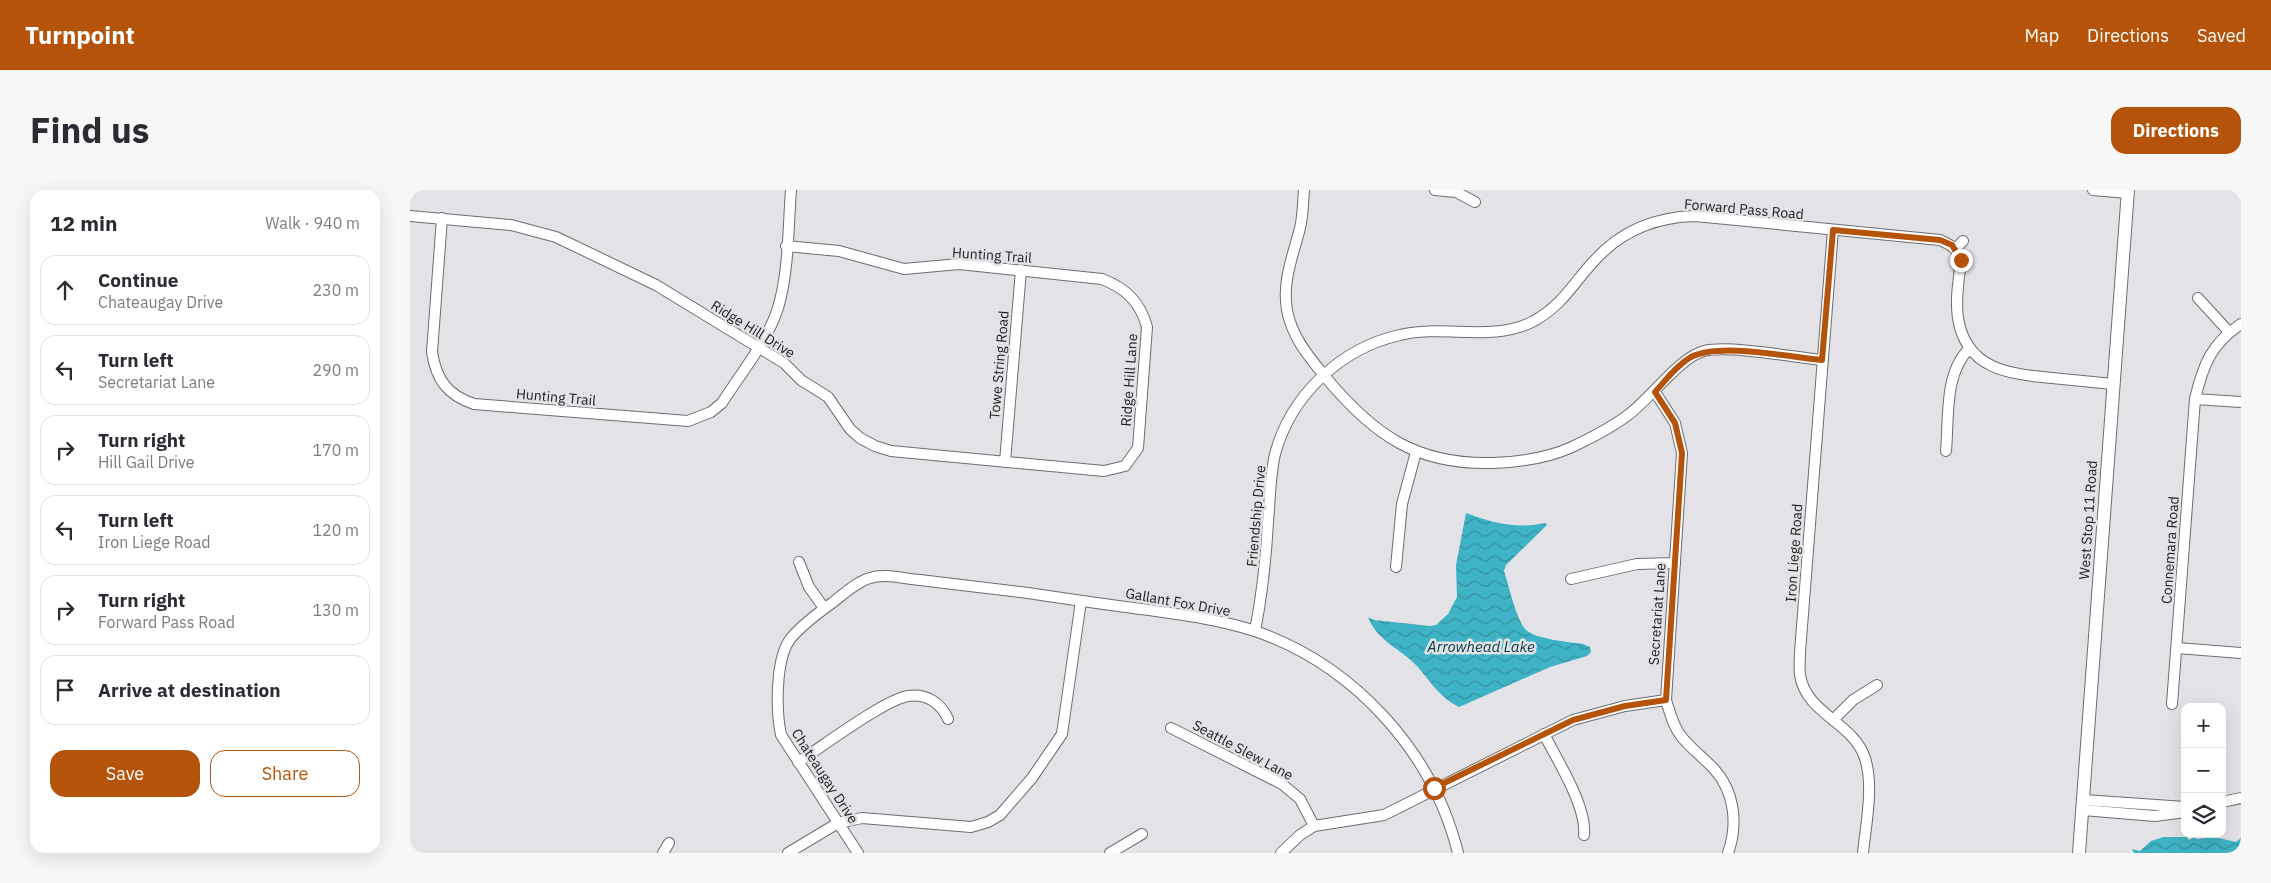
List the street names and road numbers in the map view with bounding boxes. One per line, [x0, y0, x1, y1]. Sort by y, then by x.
street label: Forward Pass Road [1683, 195, 1805, 223]
street label: Hunting Trail [951, 243, 1033, 267]
street label: Ridge Hill Drive [708, 296, 799, 362]
street label: Towe String Road [985, 310, 1013, 420]
street label: Ridge Hill Lane [1117, 333, 1141, 427]
street label: Hunting Trail [515, 385, 597, 409]
street label: West Stop 11 Road [2075, 460, 2101, 580]
street label: Friendship Drive [1243, 464, 1269, 568]
street label: Connemara Road [2157, 496, 2183, 604]
street label: Iron Liege Road [1782, 503, 1806, 603]
street label: Secretariat Lane [1644, 562, 1670, 666]
street label: Gallant Fox Drive [1124, 584, 1232, 620]
street label: Seattle Slew Lane [1190, 716, 1297, 784]
street label: Chateaugay Drive [788, 725, 863, 827]

